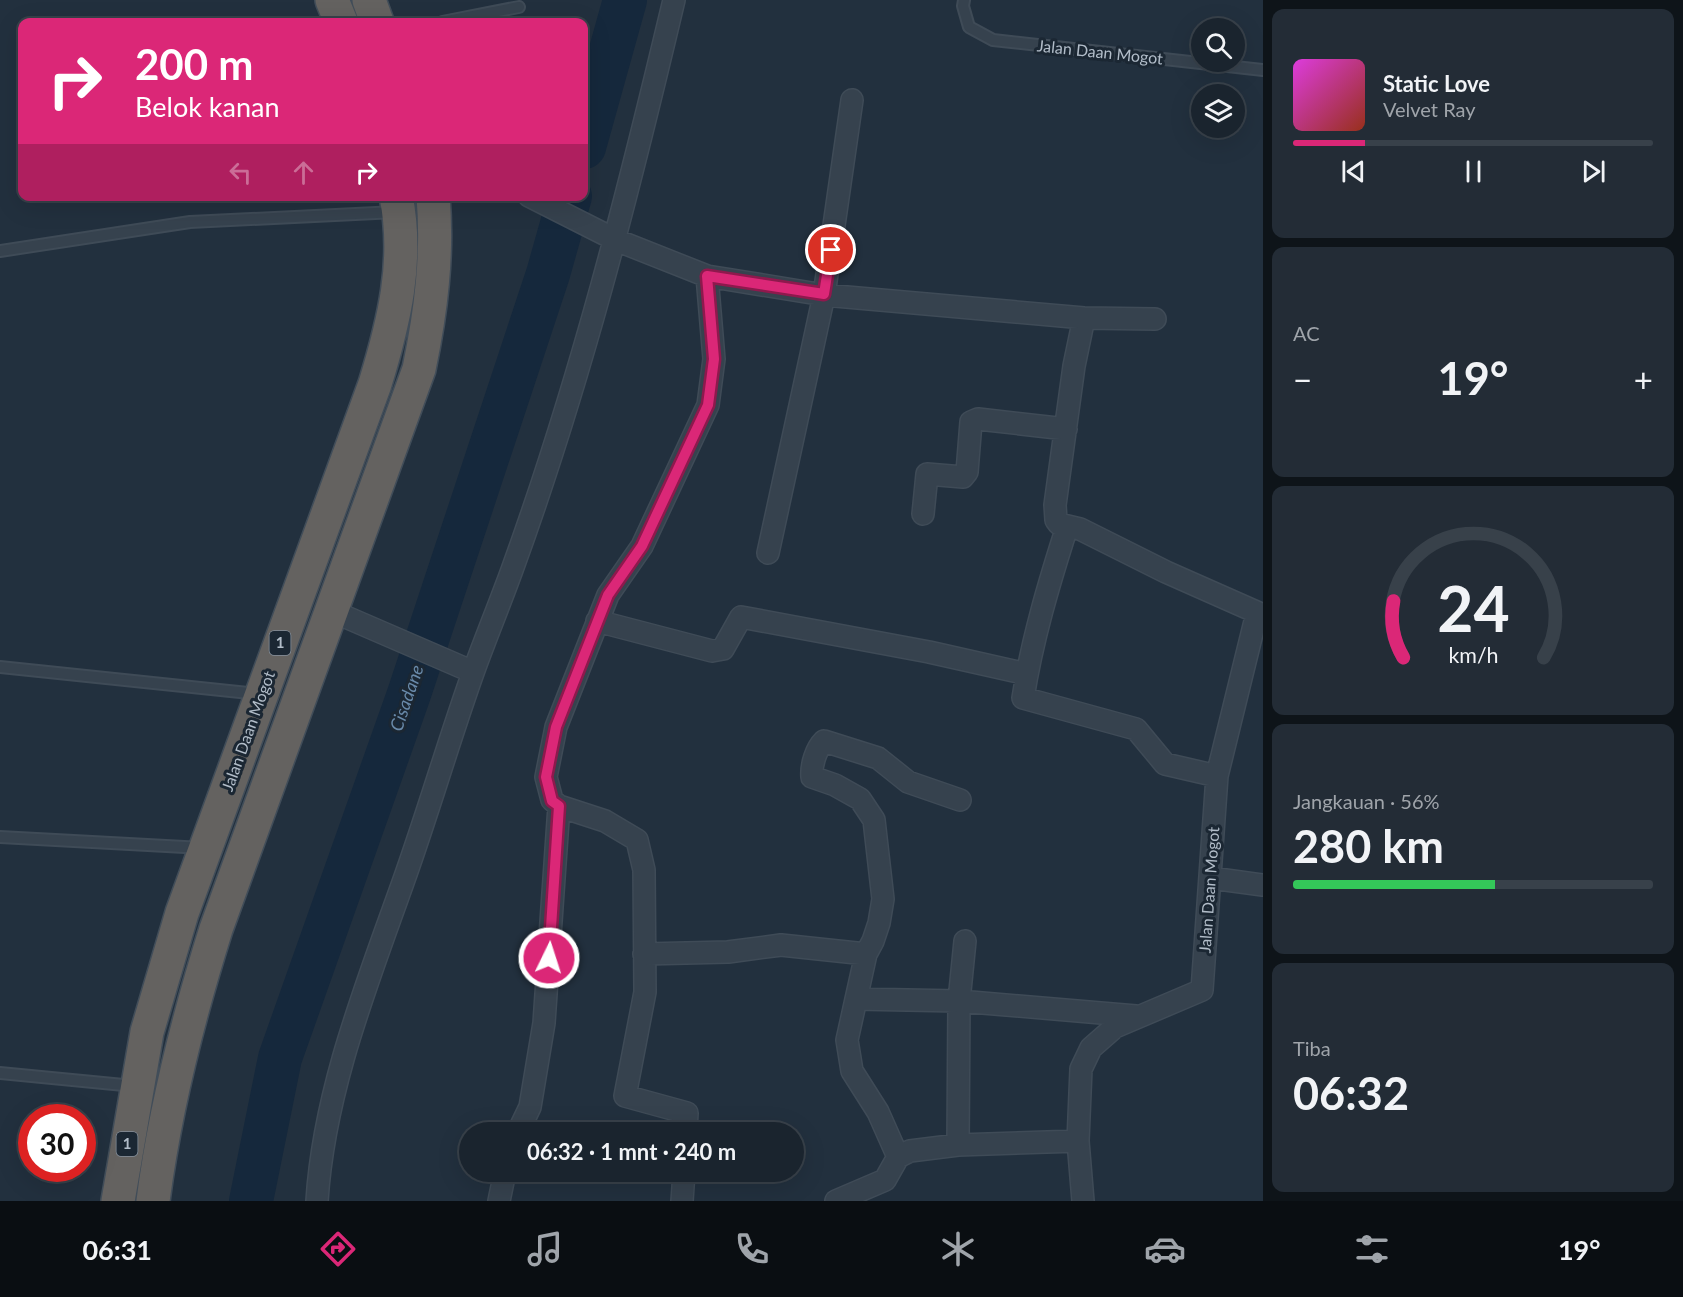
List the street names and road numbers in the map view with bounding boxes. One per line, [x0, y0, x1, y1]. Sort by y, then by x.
street label: Jalan Daan Mogot [1036, 35, 1164, 68]
road number: 1 [270, 631, 290, 655]
street label: Jalan Daan Mogot [217, 668, 278, 794]
street label: Jalan Daan Mogot [1195, 826, 1222, 954]
road number: 1 [116, 1132, 138, 1156]

